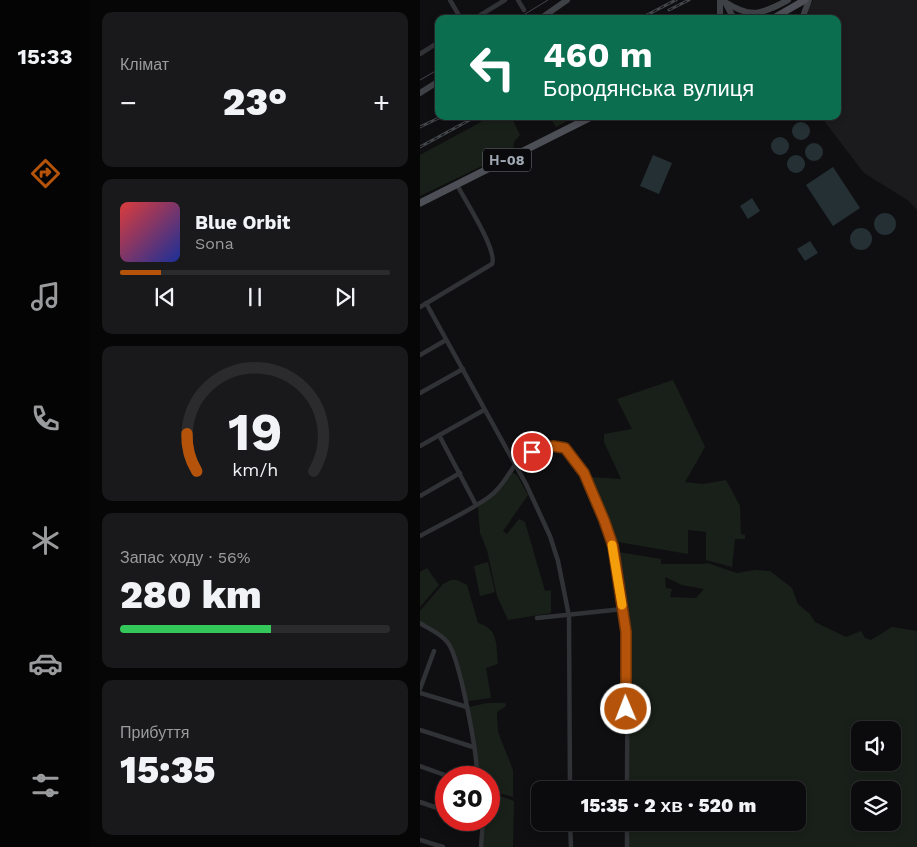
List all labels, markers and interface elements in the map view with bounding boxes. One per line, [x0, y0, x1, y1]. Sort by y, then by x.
text: 460 m [543, 34, 653, 76]
icon: left [460, 35, 525, 100]
text: 15:33 [17, 44, 73, 69]
text: Клімат [120, 55, 169, 74]
text: Бородянська вулиця [543, 76, 754, 101]
text: 23° [223, 80, 287, 124]
text: − [120, 86, 137, 119]
text: + [373, 86, 390, 119]
road number: Н-08 [483, 148, 531, 172]
icon: directions [28, 156, 63, 191]
text: Blue Orbit [195, 211, 290, 234]
text: Sona [195, 234, 234, 253]
icon: music [28, 279, 63, 314]
icon: previous [151, 283, 179, 311]
icon: pause [241, 283, 269, 311]
icon: next [331, 283, 359, 311]
icon: phone [28, 401, 63, 436]
text: 19 [228, 402, 282, 463]
pin [511, 431, 553, 473]
icon: arrive [518, 438, 546, 466]
text: km/h [232, 459, 278, 480]
icon: climate [28, 523, 63, 558]
text: Запас ходу · 56% [120, 548, 251, 567]
text: 280 km [120, 573, 262, 617]
icon: car [28, 646, 63, 681]
position arrow [599, 682, 651, 734]
map controls [851, 721, 901, 831]
button: sound [851, 721, 901, 771]
text: Прибуття [120, 723, 189, 742]
text: 15:35 [120, 748, 216, 792]
speed limit sign: 30 [435, 766, 500, 831]
icon: filters [28, 768, 63, 803]
button: layers [851, 781, 901, 831]
text: 15:35 · 2 хв · 520 m [581, 794, 756, 817]

